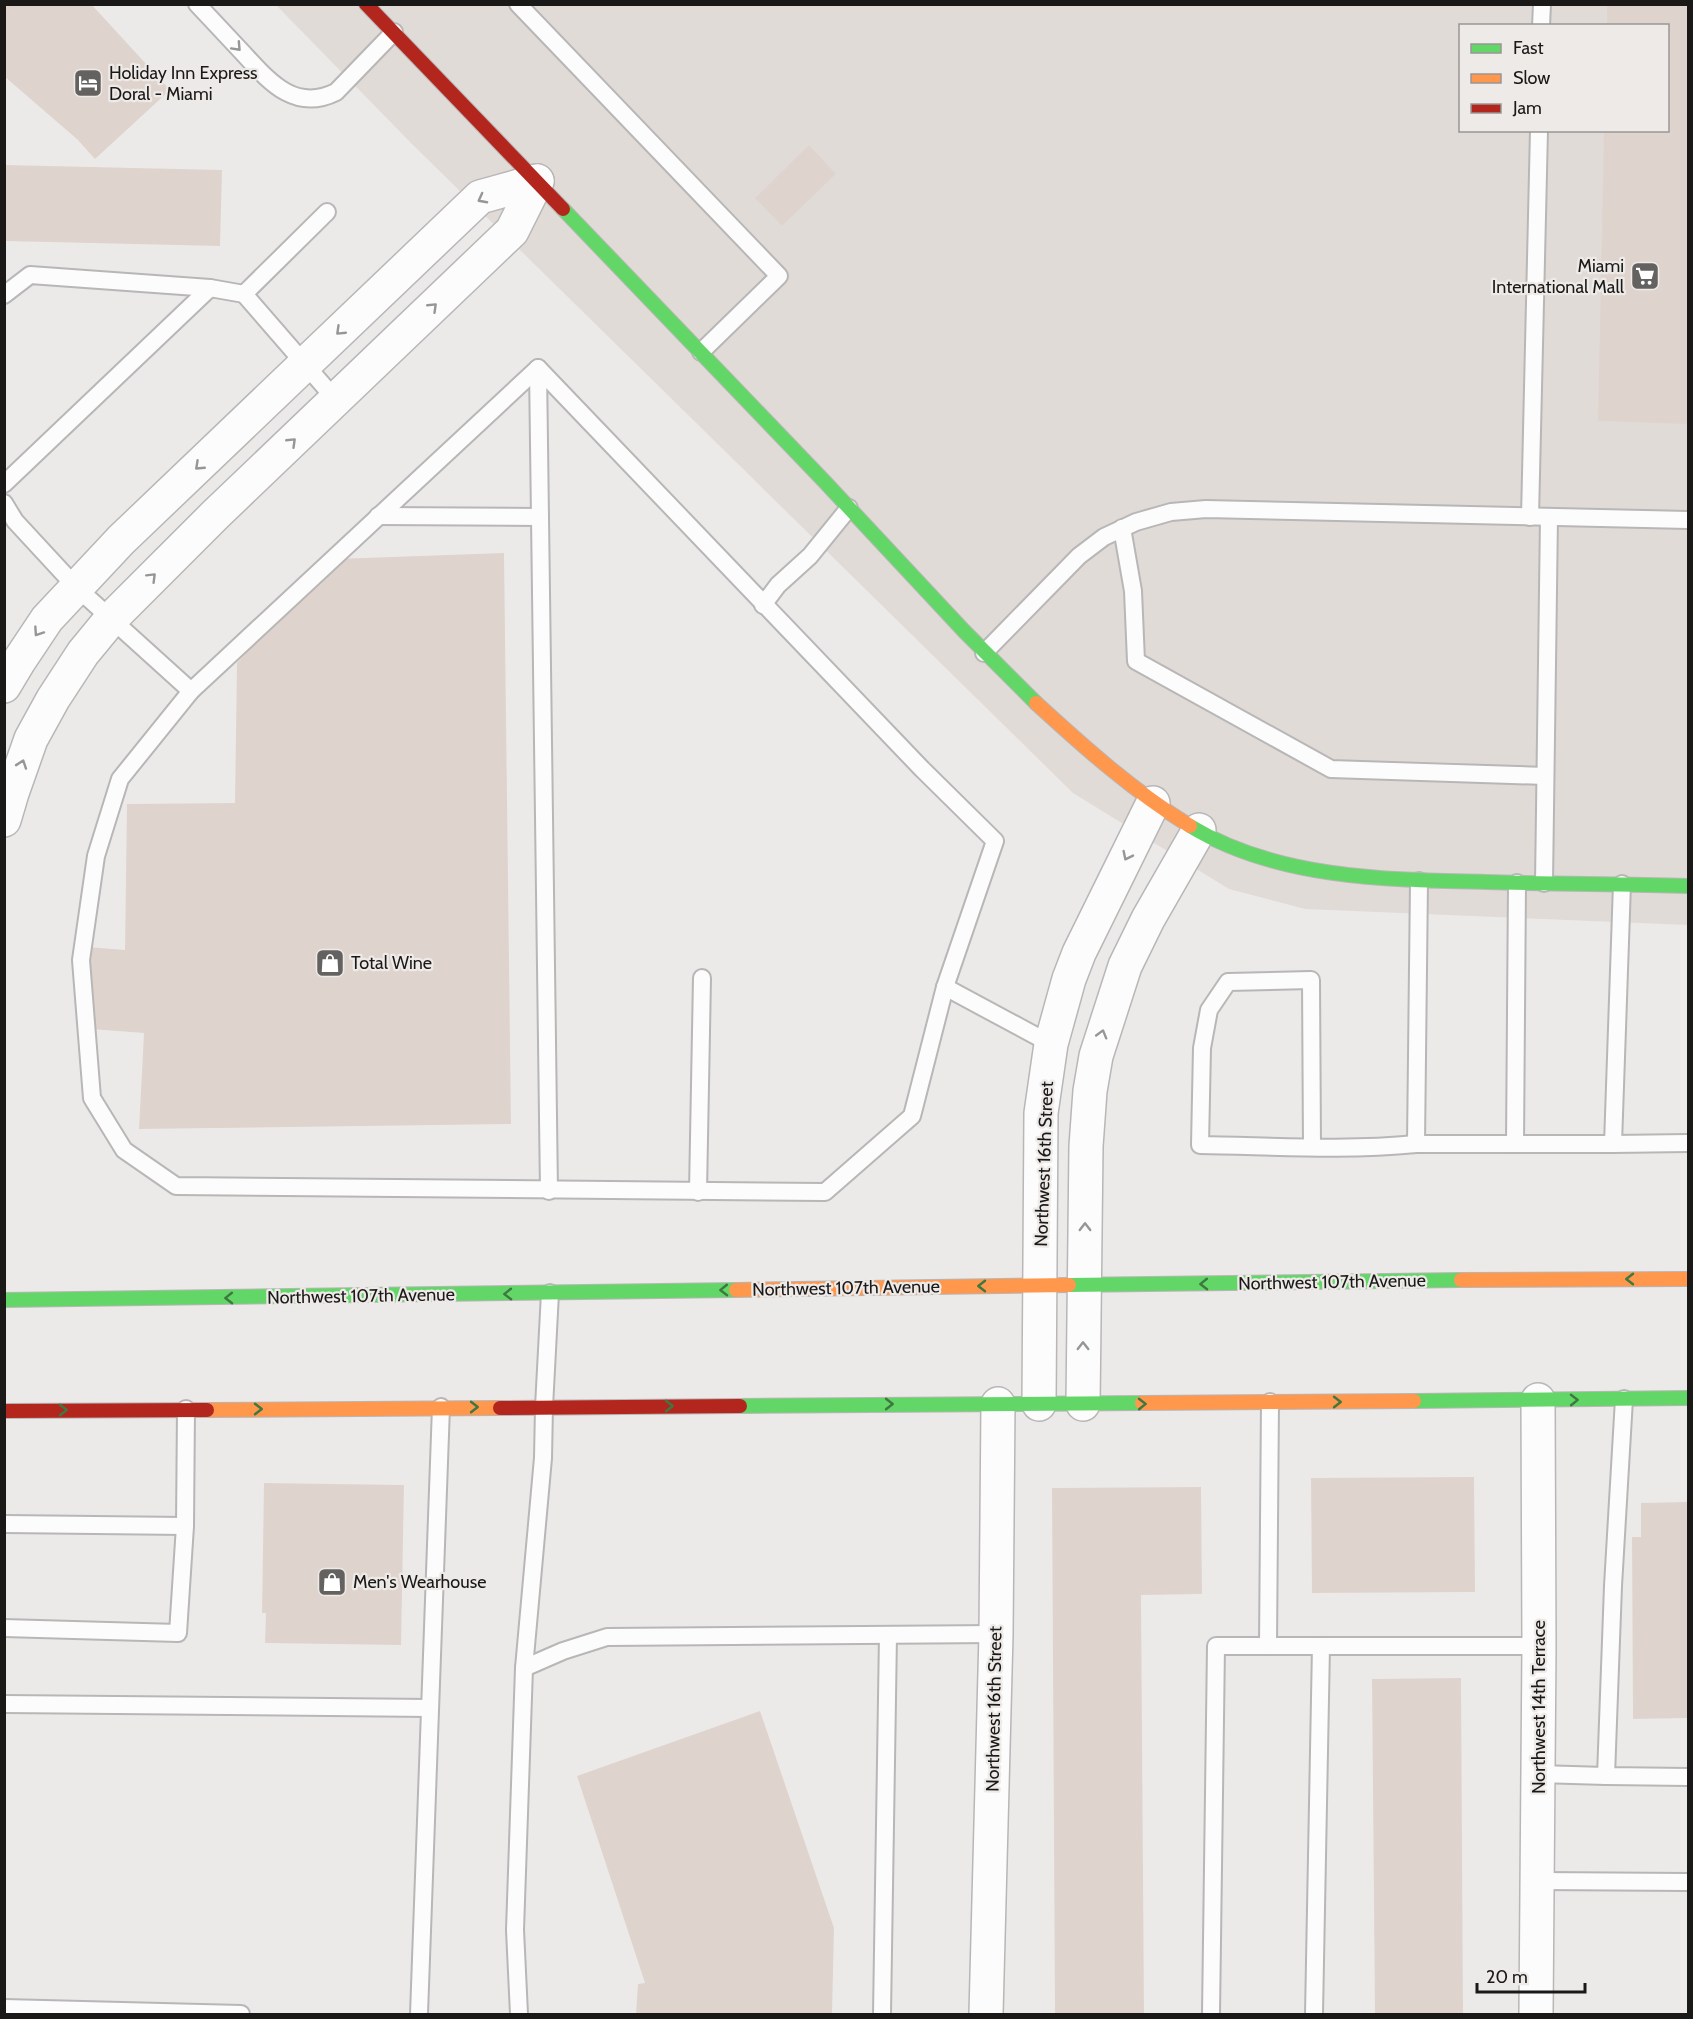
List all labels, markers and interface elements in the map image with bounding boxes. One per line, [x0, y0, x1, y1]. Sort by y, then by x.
legend [1459, 24, 1669, 132]
text: Fast [1513, 37, 1544, 59]
one-way arrow [230, 41, 241, 51]
place label: Holiday Inn Express Doral - Miami [109, 62, 258, 105]
hotel icon: Holiday Inn Express Doral - Miami [72, 67, 104, 99]
text: Slow [1513, 67, 1550, 89]
text: Jam [1512, 97, 1542, 119]
one-way arrow [477, 191, 488, 203]
place label: Miami International Mall [1492, 255, 1625, 298]
supermarket icon: Miami International Mall [1629, 260, 1661, 292]
one-way arrow [427, 303, 437, 314]
one-way arrow [337, 324, 348, 335]
one-way arrow [285, 438, 296, 449]
one-way arrow [195, 459, 205, 470]
one-way arrow [145, 574, 156, 585]
one-way arrow [34, 626, 45, 637]
one-way arrow [14, 760, 27, 770]
one-way arrow [1123, 849, 1135, 860]
shop icon: Total Wine [314, 947, 346, 979]
place label: Total Wine [351, 952, 432, 974]
one-way arrow [1095, 1029, 1108, 1039]
street label: Northwest 16th Street [1030, 1081, 1058, 1247]
one-way arrow [1079, 1223, 1091, 1232]
street label: Northwest 107th Avenue [1238, 1269, 1426, 1295]
one-way arrow [1626, 1273, 1635, 1285]
street label: Northwest 107th Avenue [752, 1275, 940, 1301]
one-way arrow [1200, 1278, 1209, 1290]
one-way arrow [978, 1280, 987, 1293]
street label: Northwest 107th Avenue [267, 1283, 455, 1309]
one-way arrow [720, 1284, 729, 1296]
one-way arrow [504, 1288, 513, 1300]
one-way arrow [225, 1292, 234, 1304]
one-way arrow [1077, 1342, 1090, 1351]
one-way arrow [1569, 1394, 1578, 1406]
one-way arrow [1332, 1396, 1341, 1408]
one-way arrow [884, 1398, 893, 1410]
one-way arrow [1137, 1398, 1146, 1410]
one-way arrow [664, 1400, 673, 1412]
one-way arrow [469, 1401, 478, 1413]
one-way arrow [253, 1403, 262, 1415]
one-way arrow [58, 1404, 67, 1416]
shop icon: Men's Wearhouse [316, 1566, 348, 1598]
place label: Men's Wearhouse [353, 1571, 486, 1593]
street label: Northwest 14th Terrace [1528, 1620, 1550, 1794]
street label: Northwest 16th Street [982, 1626, 1006, 1792]
scale bar [1477, 1956, 1585, 1994]
text: 20 m [1486, 1966, 1528, 1988]

